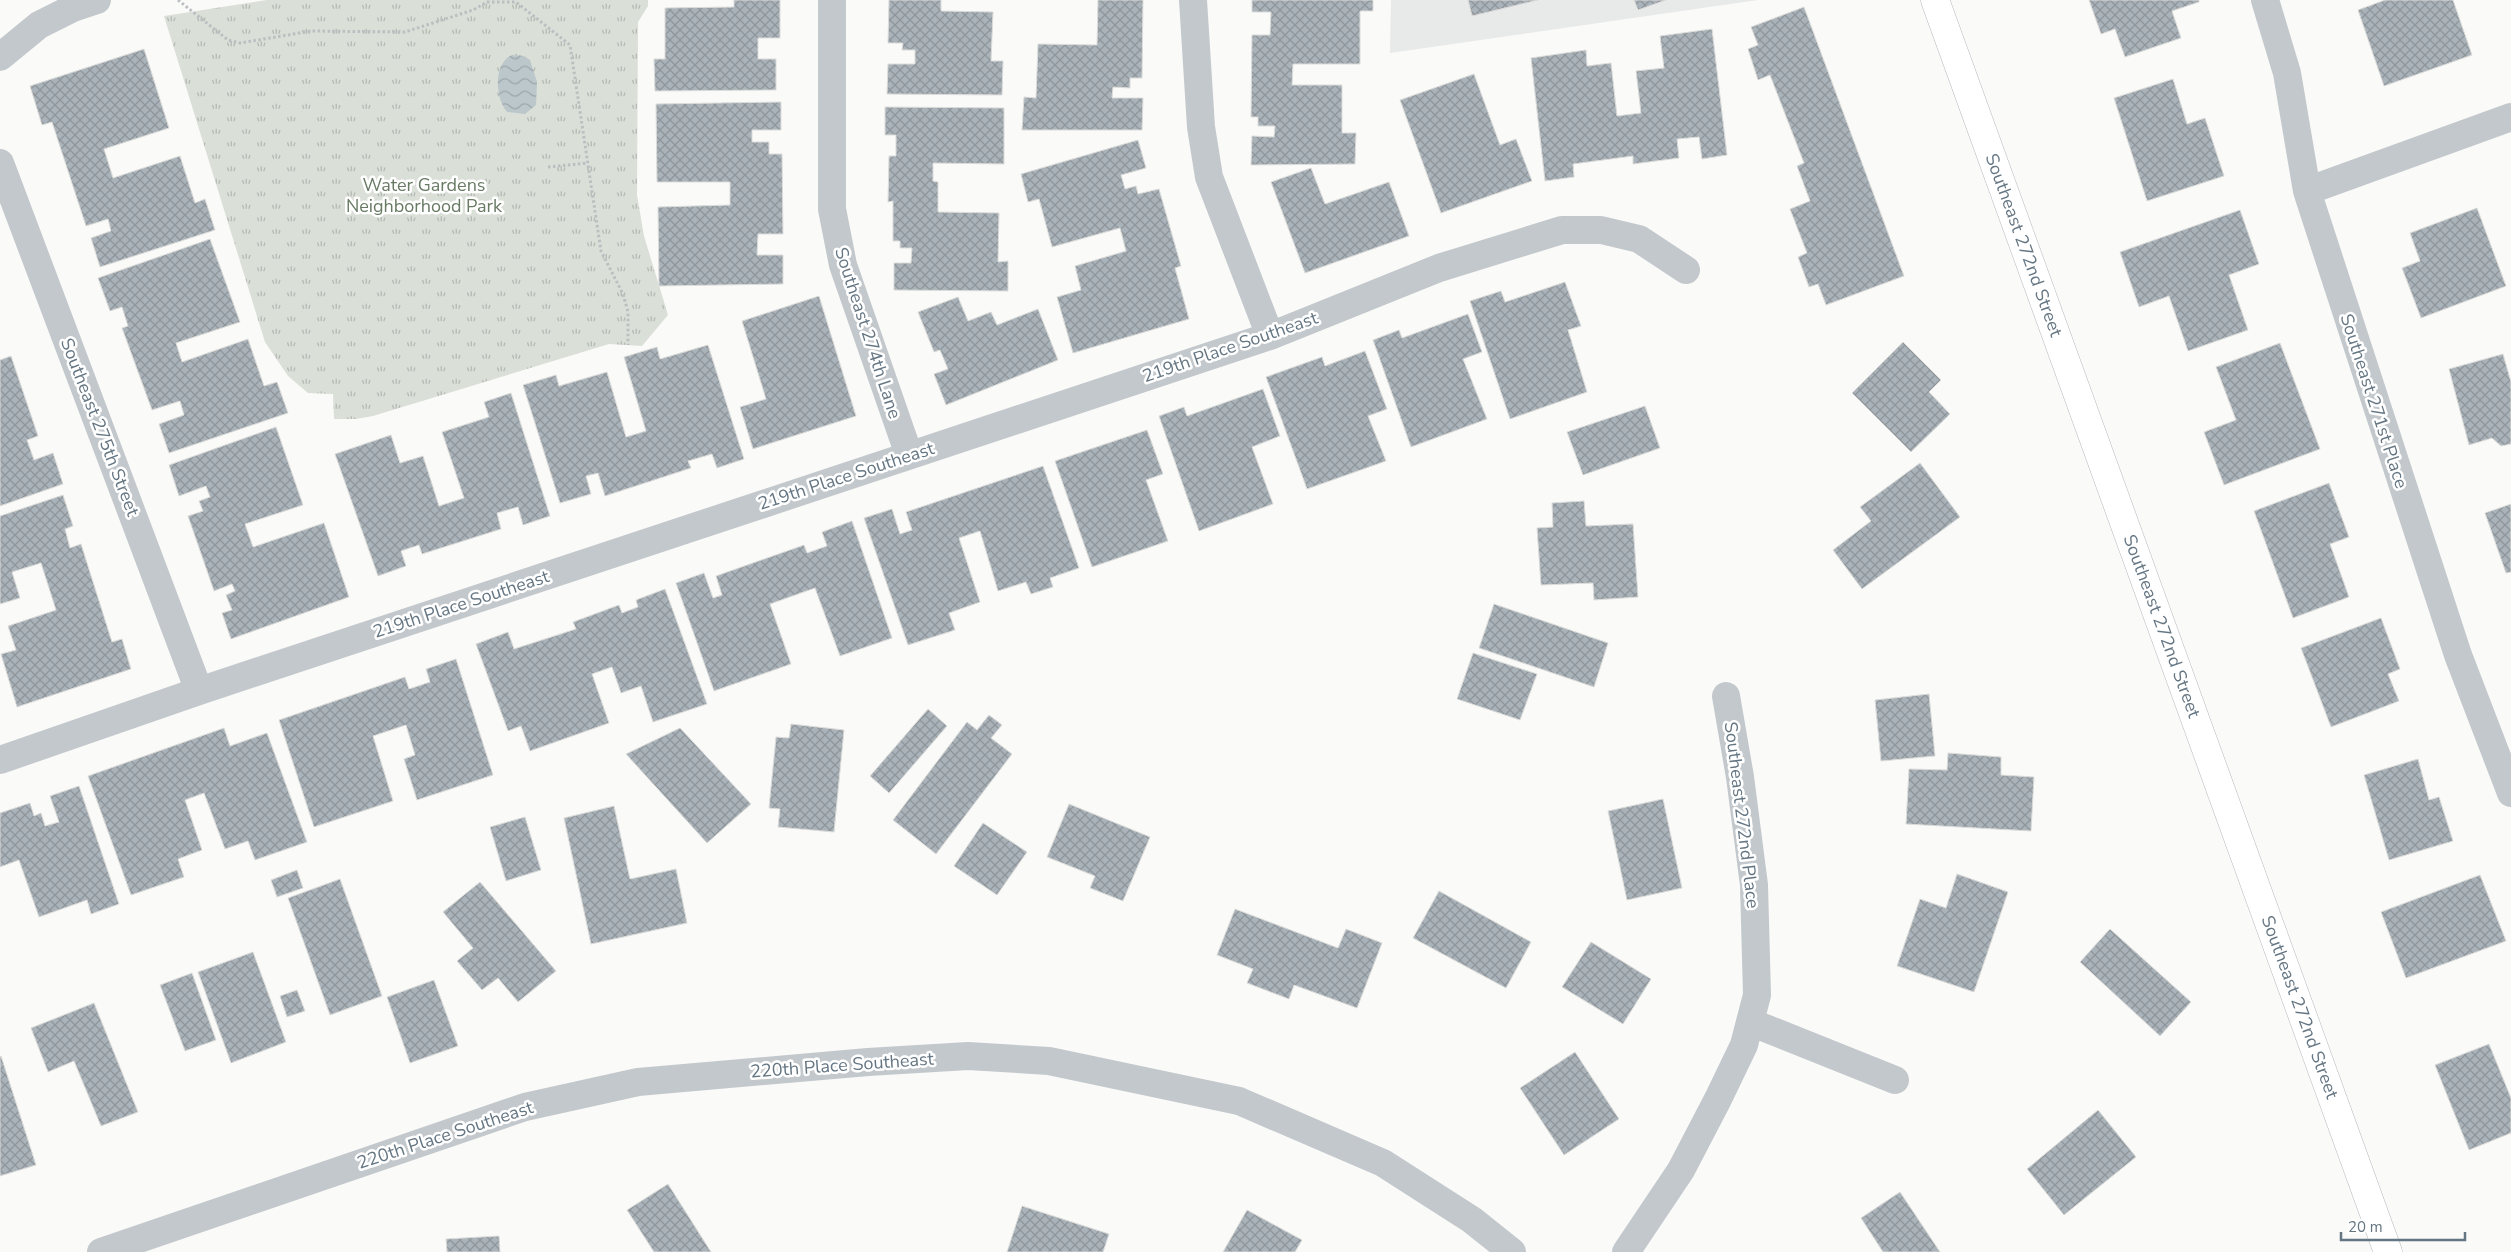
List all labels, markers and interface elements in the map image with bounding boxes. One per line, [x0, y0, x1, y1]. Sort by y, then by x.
street label: Southeast 272nd Street [1980, 150, 2069, 341]
park label: Water Gardens Neighborhood Park [346, 173, 503, 218]
street label: Southeast 274th Lane [829, 244, 907, 422]
street label: 219th Place Southeast [1139, 305, 1321, 388]
street label: Southeast 271st Place [2334, 311, 2414, 491]
street label: Southeast 275th Street [55, 334, 145, 520]
street label: 219th Place Southeast [755, 436, 938, 516]
street label: Southeast 272nd Street [2118, 531, 2207, 722]
street label: 219th Place Southeast [370, 564, 553, 644]
street label: Southeast 272nd Place [1719, 720, 1765, 910]
street label: Southeast 272nd Street [2256, 912, 2345, 1103]
street label: 220th Place Southeast [749, 1047, 935, 1083]
street label: 220th Place Southeast [354, 1095, 537, 1175]
scale bar [2341, 1210, 2465, 1242]
text: 20 m [2348, 1217, 2383, 1237]

